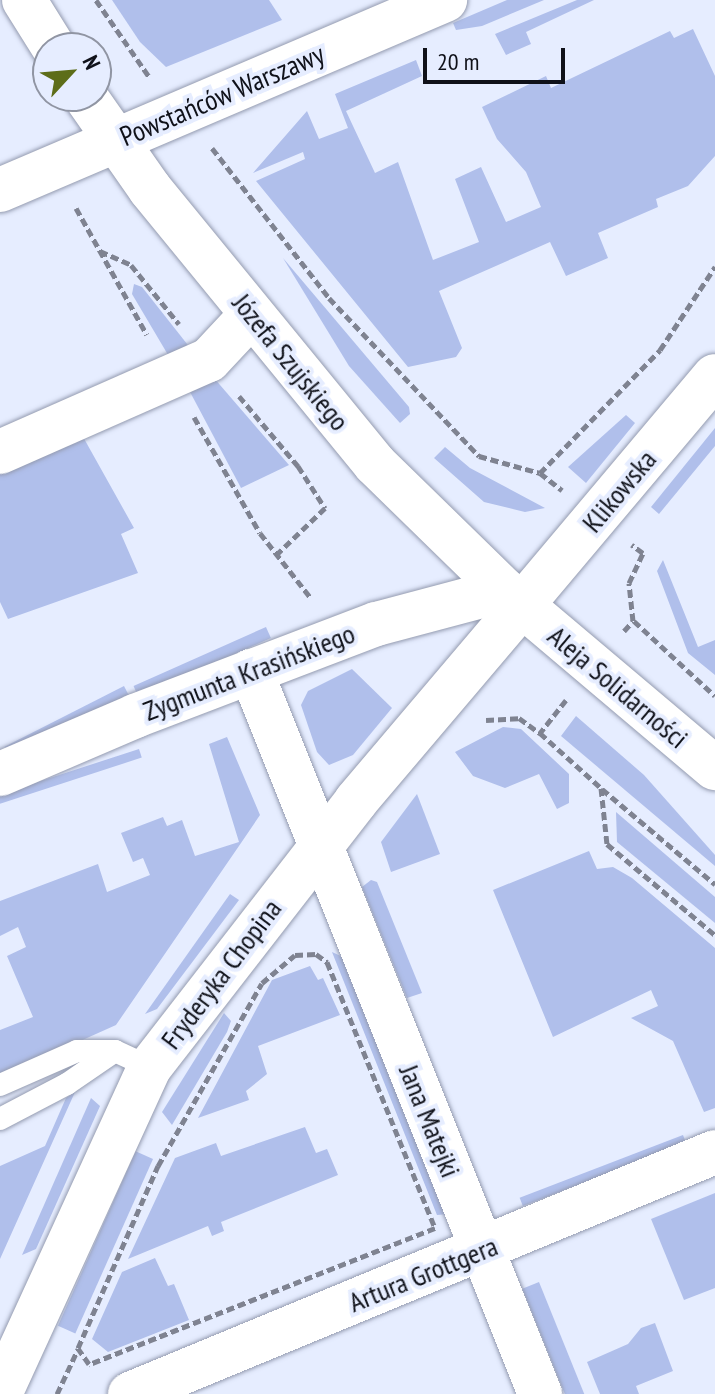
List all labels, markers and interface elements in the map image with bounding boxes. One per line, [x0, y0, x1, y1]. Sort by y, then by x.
north arrow [32, 32, 112, 112]
scale bar [427, 32, 569, 82]
street label: Powstańców Warszawy [114, 37, 330, 153]
text: 20 m [437, 46, 479, 77]
text: N [77, 51, 107, 74]
street label: Józefa Szujskiego [226, 287, 356, 437]
street label: Klikowska [575, 443, 663, 539]
street label: Zygmunta Krasińskiego [139, 616, 359, 728]
street label: Aleja Solidarności [541, 619, 695, 755]
street label: Fryderyka Chopina [154, 893, 288, 1055]
street label: Jana Matejki [392, 1060, 468, 1182]
street label: Artura Grottgera [344, 1229, 502, 1319]

